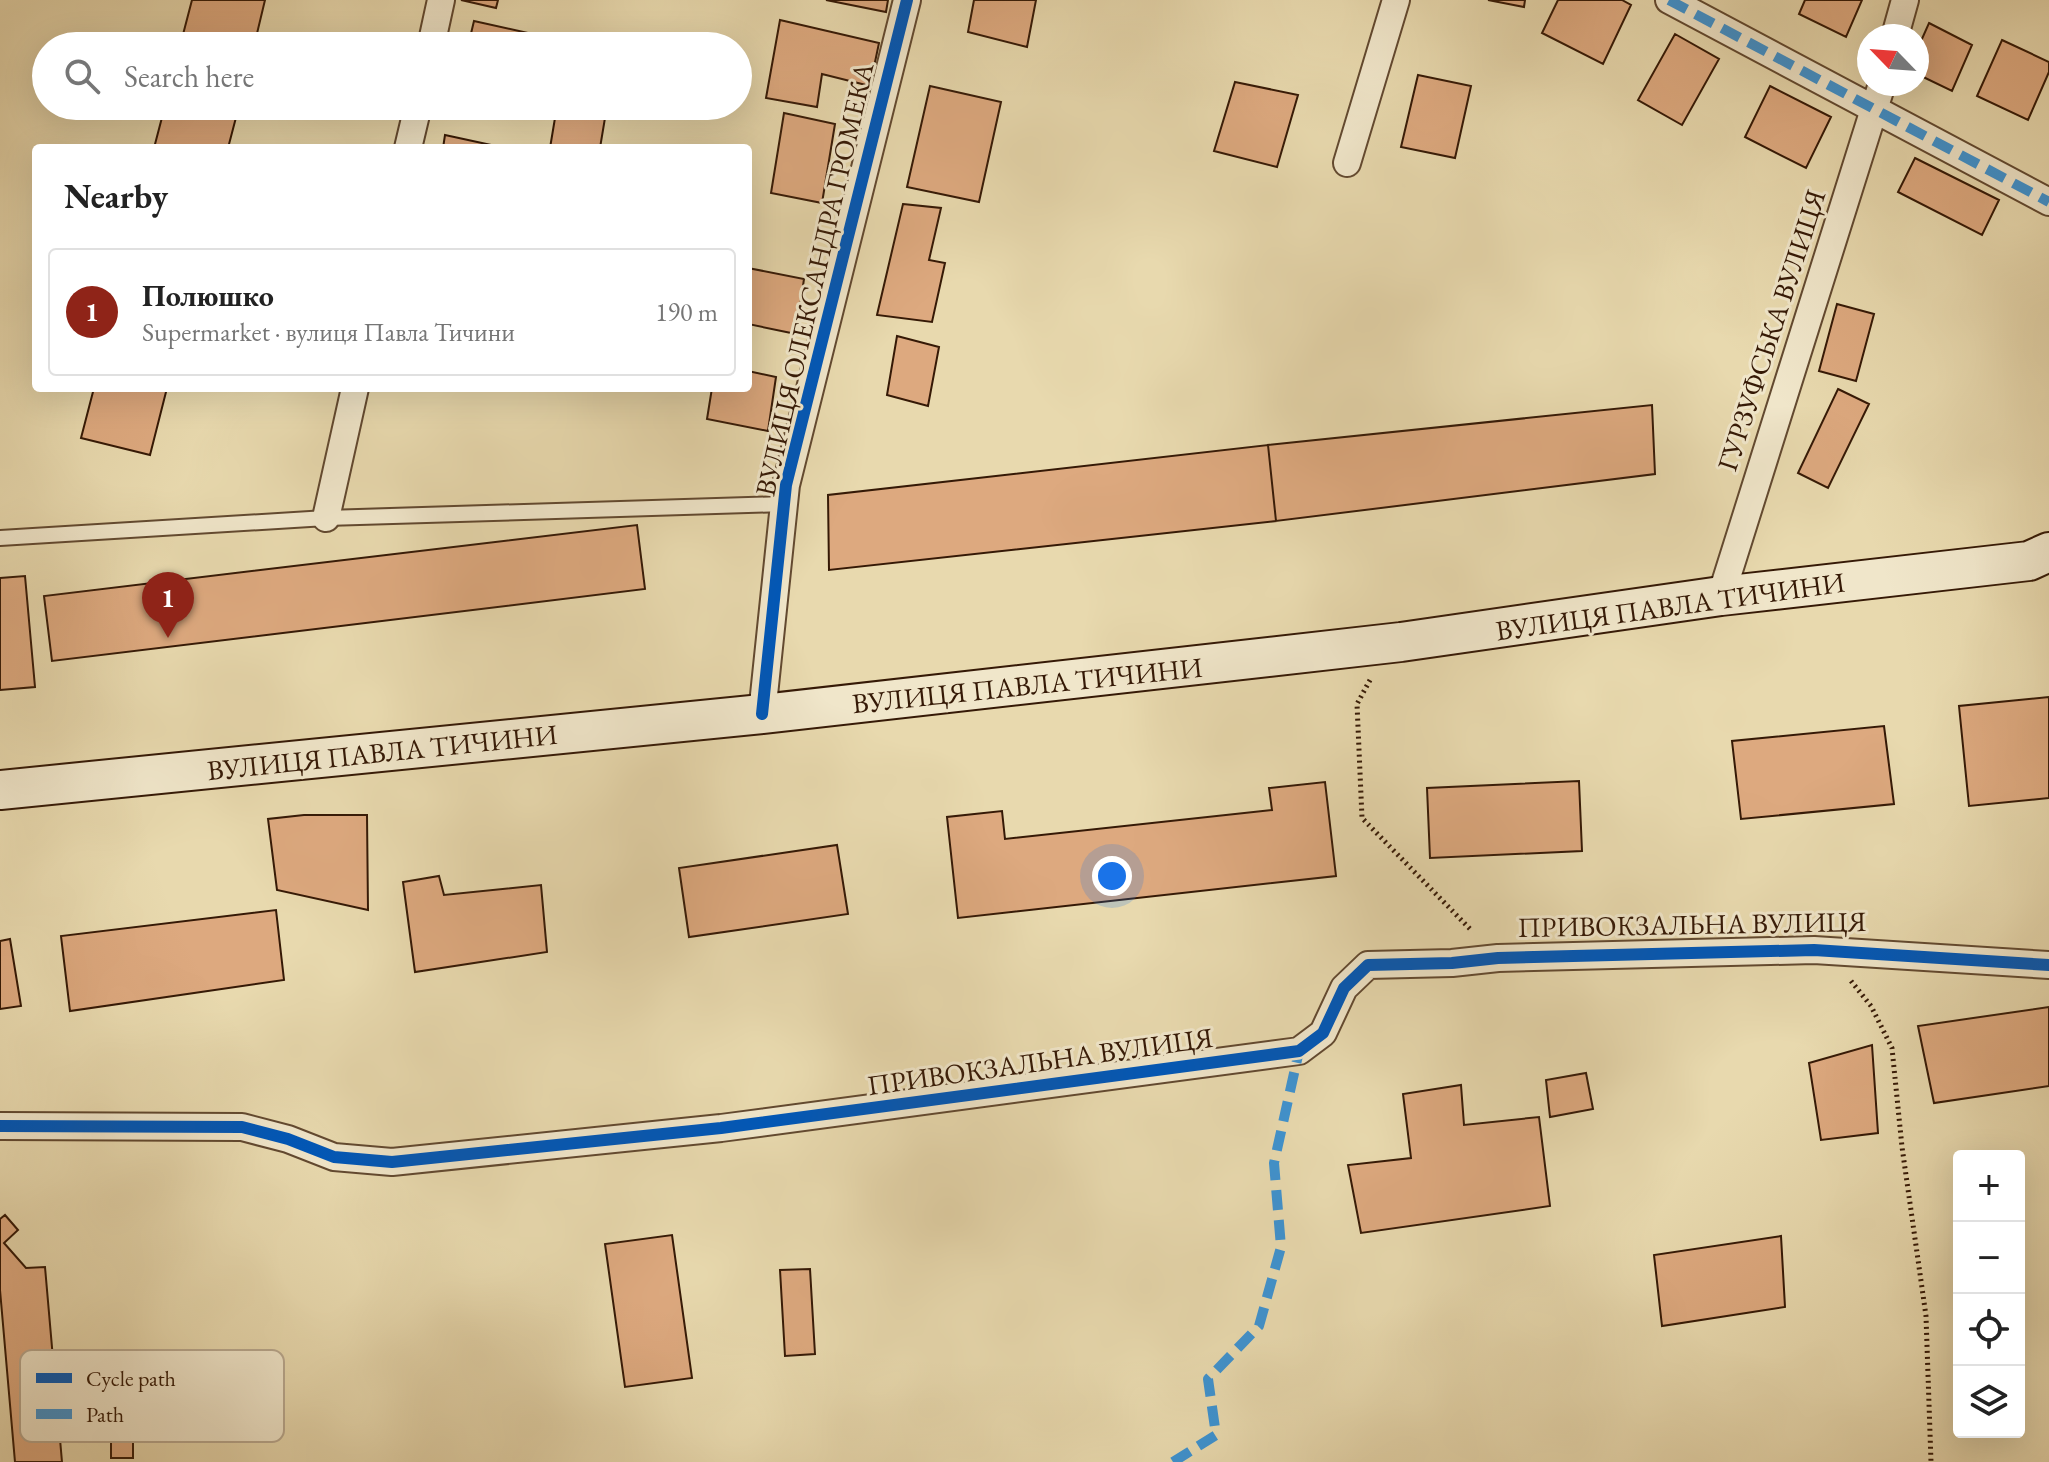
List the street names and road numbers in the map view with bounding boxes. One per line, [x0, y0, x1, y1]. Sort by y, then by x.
street label: ВУЛИЦЯ ОЛЕКСАНДРА ГРОМЕКА [747, 58, 882, 499]
street label: ГУРЗУФСЬКА ВУЛИЦЯ [1709, 185, 1834, 475]
street label: ВУЛИЦЯ ПАВЛА ТИЧИНИ [1493, 564, 1847, 648]
street label: ВУЛИЦЯ ПАВЛА ТИЧИНИ [850, 649, 1204, 721]
street label: ВУЛИЦЯ ПАВЛА ТИЧИНИ [205, 716, 559, 788]
street label: ПРИВОКЗАЛЬНА ВУЛИЦЯ [1517, 903, 1867, 945]
street label: ПРИВОКЗАЛЬНА ВУЛИЦЯ [865, 1019, 1215, 1103]

